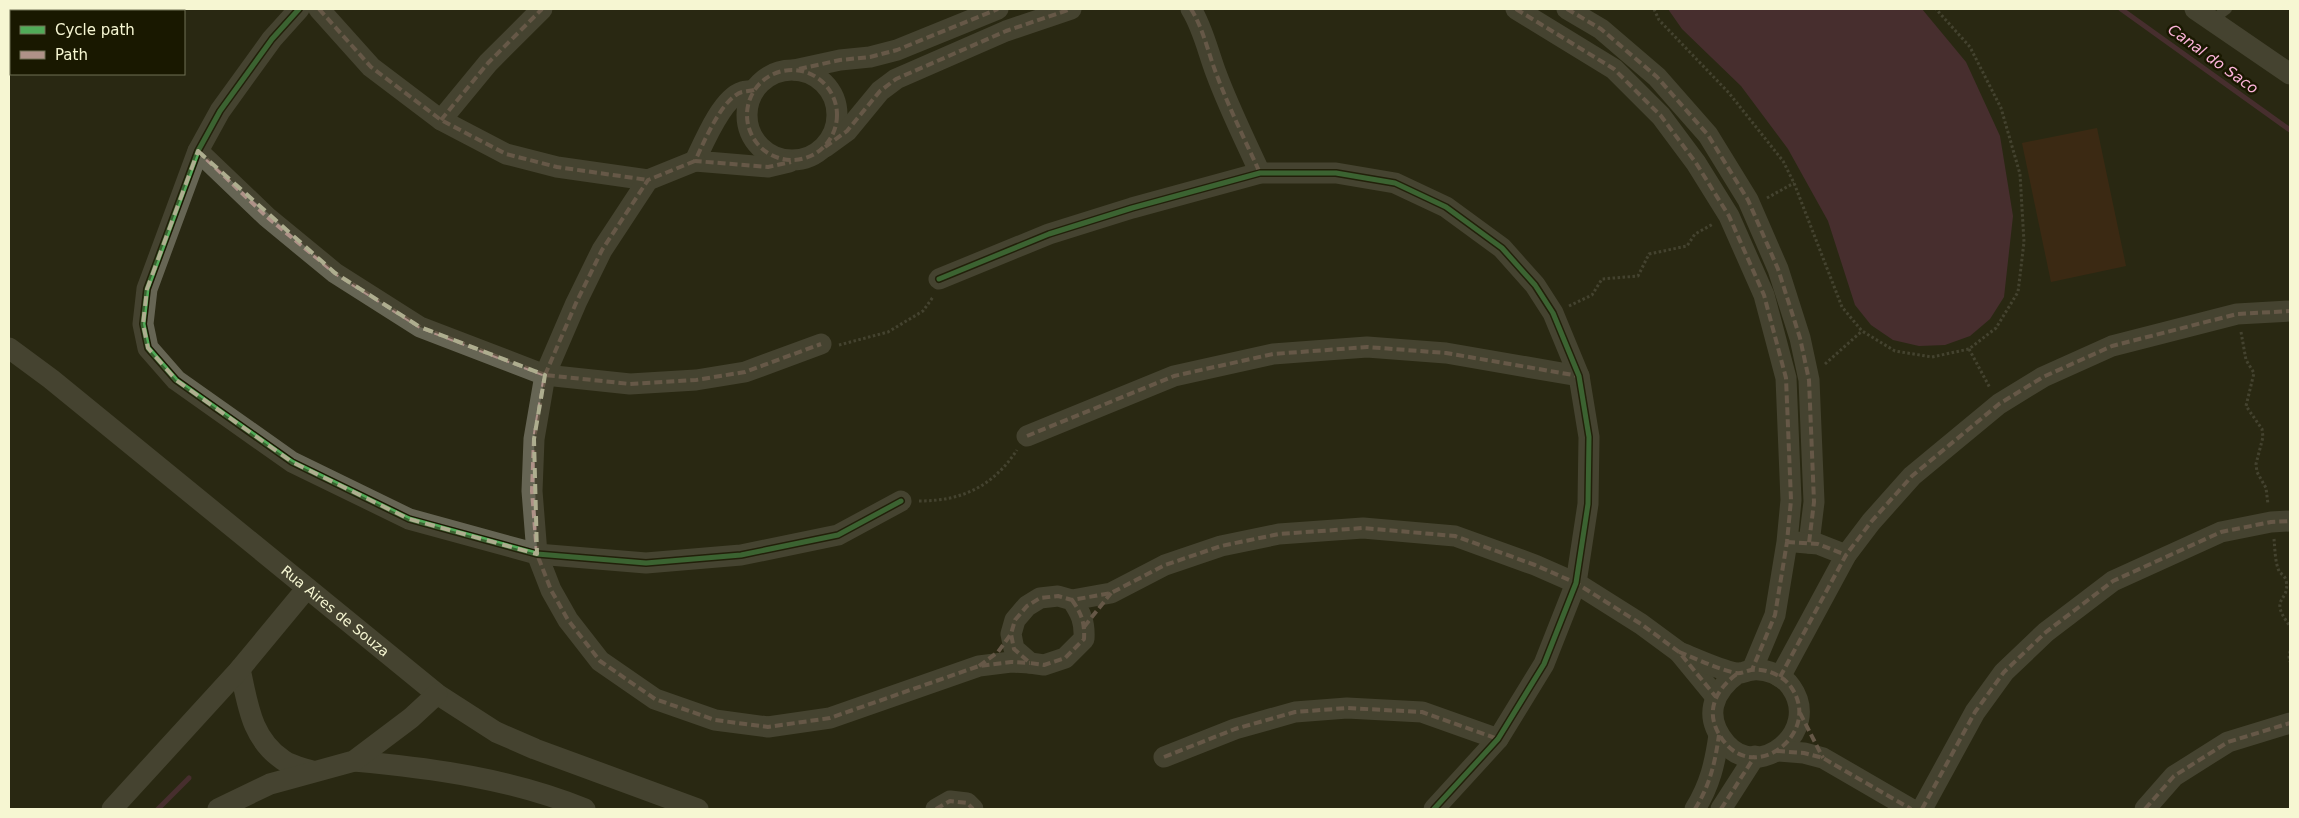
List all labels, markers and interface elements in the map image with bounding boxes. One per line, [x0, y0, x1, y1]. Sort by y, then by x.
legend [10, 10, 185, 75]
water label: Canal do Saco [2164, 20, 2262, 98]
text: Cycle path [55, 21, 135, 39]
text: Path [55, 46, 88, 64]
street label: Rua Aires de Souza [278, 562, 392, 660]

